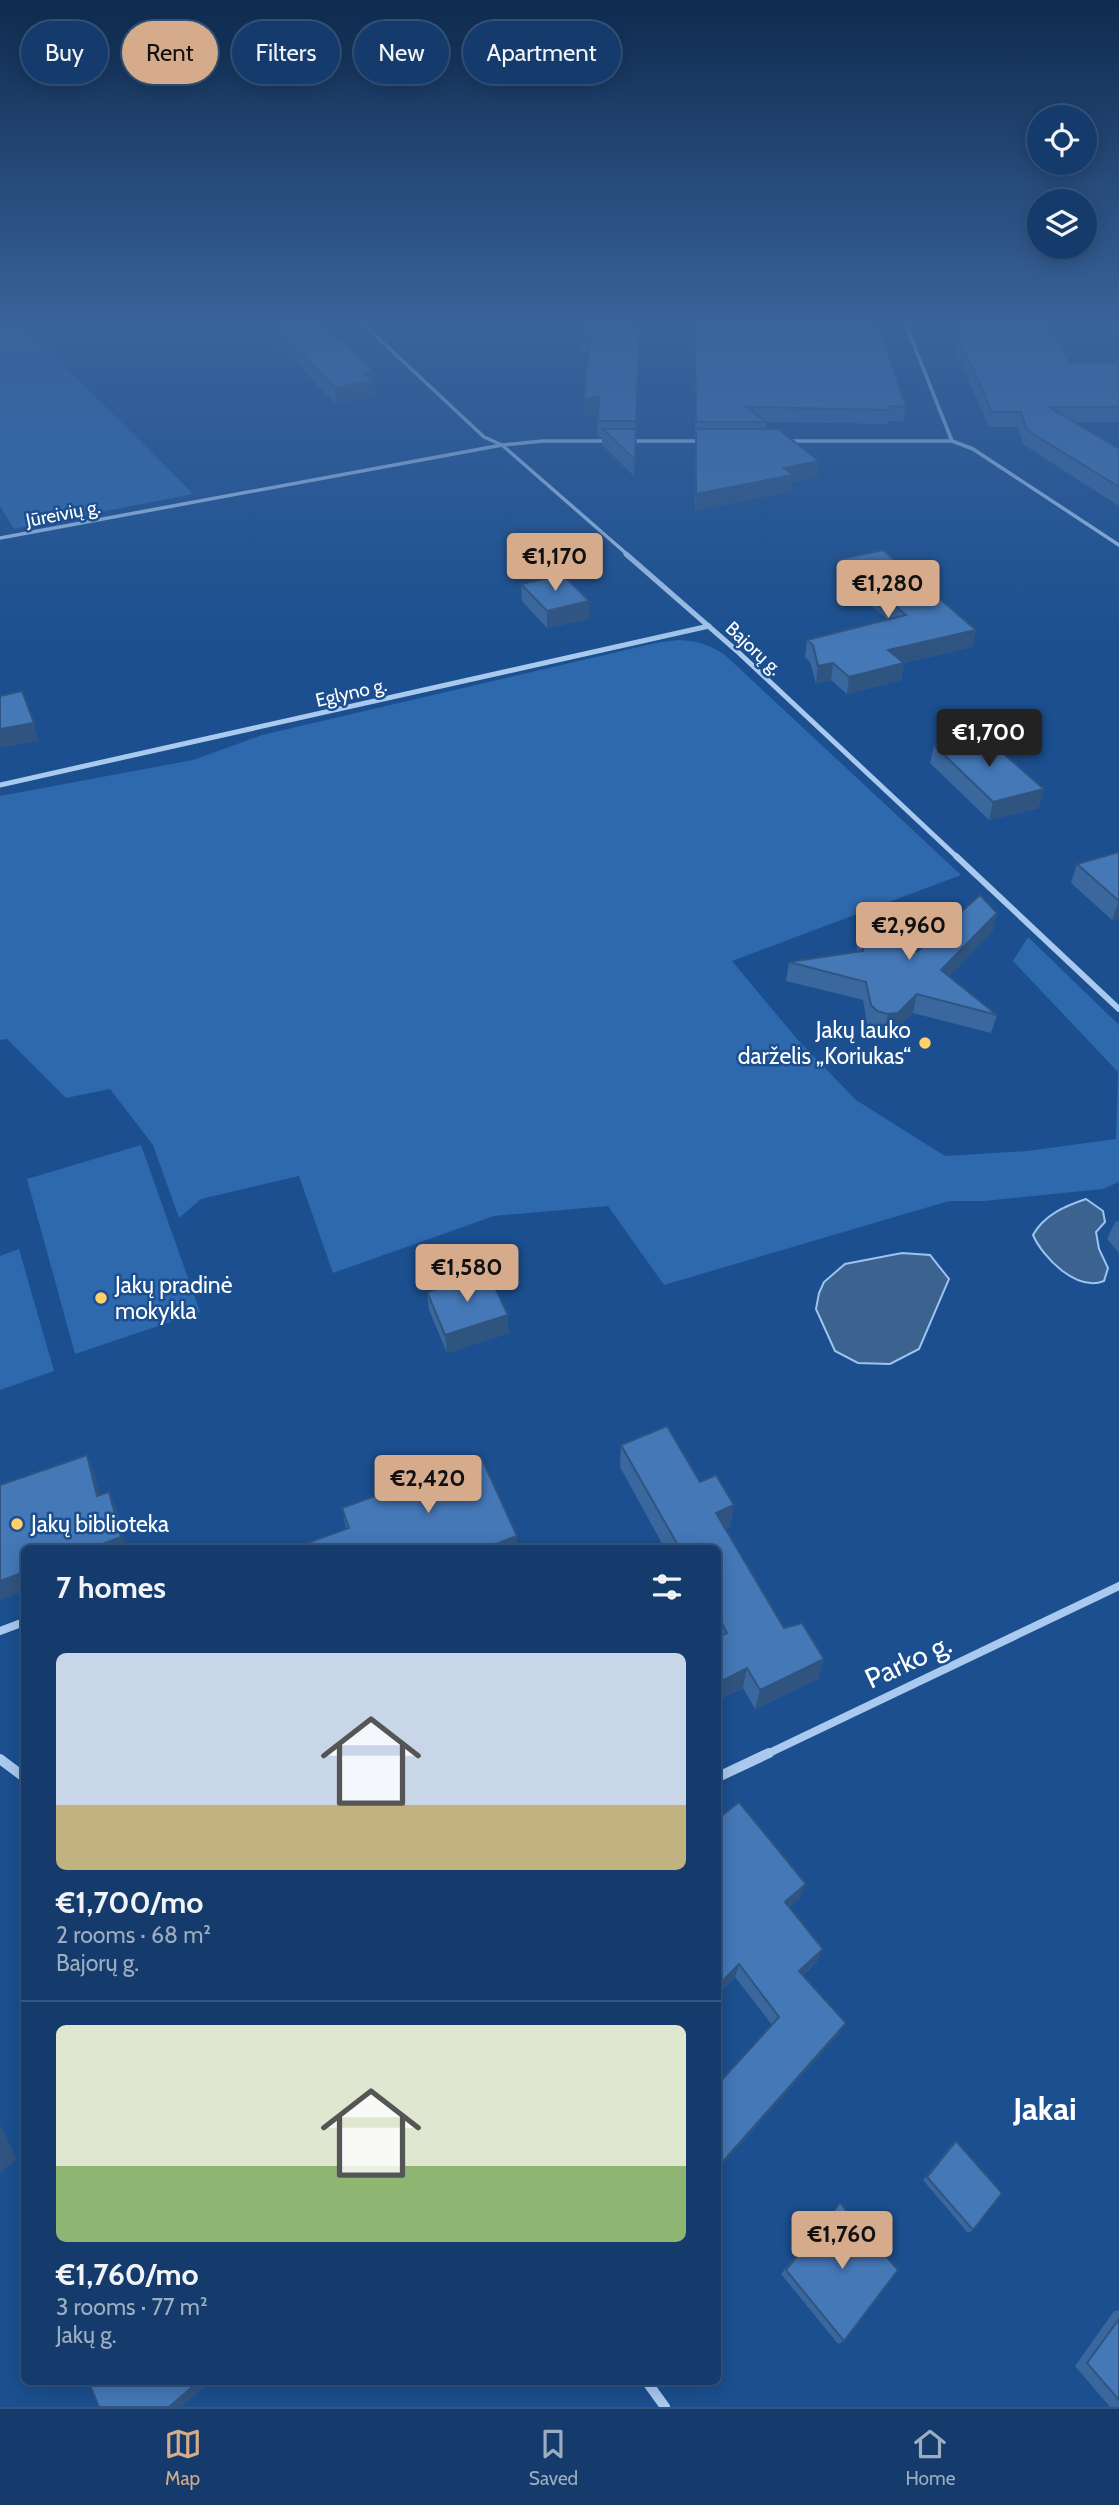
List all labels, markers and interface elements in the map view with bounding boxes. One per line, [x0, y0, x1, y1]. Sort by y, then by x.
chip: Buy [21, 21, 108, 84]
chip: Rent [122, 21, 218, 84]
chip: Filters [232, 21, 340, 84]
chip: New [354, 21, 449, 84]
chip: Apartment [463, 21, 621, 84]
map controls [1027, 105, 1097, 259]
button: locate [1027, 105, 1097, 175]
button: layers [1027, 189, 1097, 259]
street label: Jūreivių g. [23, 495, 102, 532]
pin: €1,170 [498, 534, 612, 593]
text: €1,170 [523, 542, 587, 570]
pin: €1,280 [831, 560, 945, 620]
text: €1,280 [853, 569, 923, 597]
street label: Bajorų g. [721, 617, 787, 680]
street label: Eglyno g. [313, 673, 389, 712]
pin: €1,700 [932, 710, 1046, 769]
text: €1,700 [953, 718, 1025, 746]
pin: €2,960 [852, 902, 966, 962]
text: €2,960 [872, 911, 946, 939]
place label: Jakų lauko darželis „Koriukas“ [738, 1016, 911, 1070]
marker: Jakų lauko darželis „Koriukas“ [917, 1035, 933, 1051]
pin: €1,580 [410, 1244, 524, 1304]
text: €1,580 [431, 1253, 503, 1281]
place label: Jakų pradinė mokykla [114, 1271, 233, 1325]
marker: Jakų pradinė mokykla [93, 1290, 109, 1306]
pin: €2,420 [371, 1456, 485, 1515]
text: €2,420 [391, 1464, 465, 1492]
place label: Jakų biblioteka [30, 1510, 169, 1538]
marker: Jakų biblioteka [9, 1516, 25, 1532]
icon: filters [648, 1568, 686, 1606]
text: 7 homes [56, 1569, 166, 1606]
street label: Parko g. [859, 1626, 957, 1696]
icon: home [308, 1698, 434, 1824]
text: €1,700/mo [56, 1884, 203, 1921]
text: 2 rooms · 68 m² [56, 1921, 211, 1949]
text: Bajorų g. [56, 1949, 139, 1977]
icon: home [308, 2070, 434, 2196]
district label: Jakai [1012, 2089, 1077, 2128]
pin: €1,760 [785, 2212, 899, 2271]
text: €1,760 [808, 2220, 876, 2248]
text: €1,760/mo [56, 2256, 199, 2293]
text: 3 rooms · 77 m² [56, 2293, 208, 2321]
text: Jakų g. [56, 2321, 116, 2349]
tab: Map [164, 2425, 202, 2490]
tab: Saved [529, 2425, 578, 2490]
tab: Home [905, 2425, 955, 2490]

